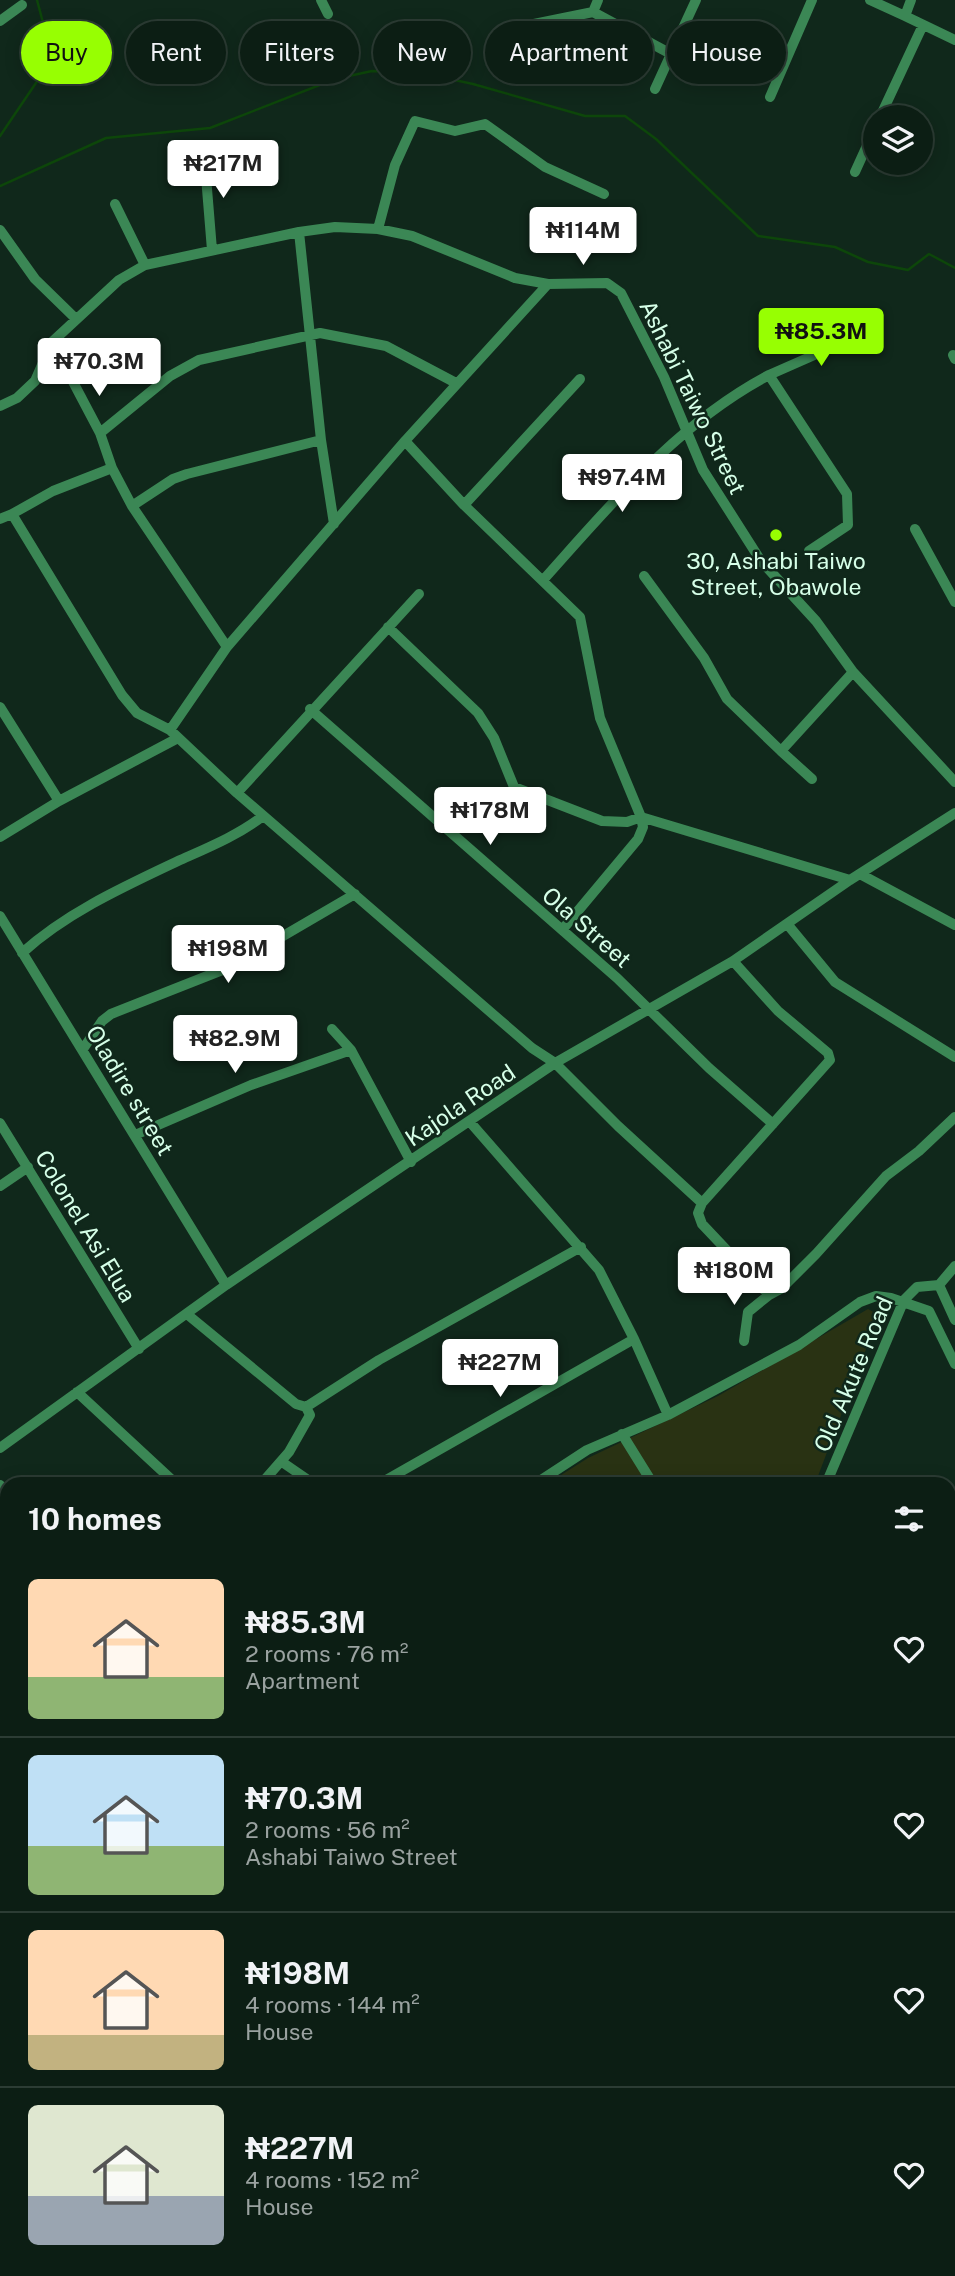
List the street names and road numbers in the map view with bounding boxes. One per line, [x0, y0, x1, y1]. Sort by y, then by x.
street label: Ashabi Taiwo Street [634, 296, 752, 498]
street label: Ola Street [537, 881, 637, 973]
street label: Oladire street [81, 1020, 179, 1160]
street label: Kajola Road [400, 1058, 520, 1152]
street label: Colonel Asi Elua [30, 1145, 142, 1307]
street label: Old Akute Road [808, 1292, 898, 1456]

